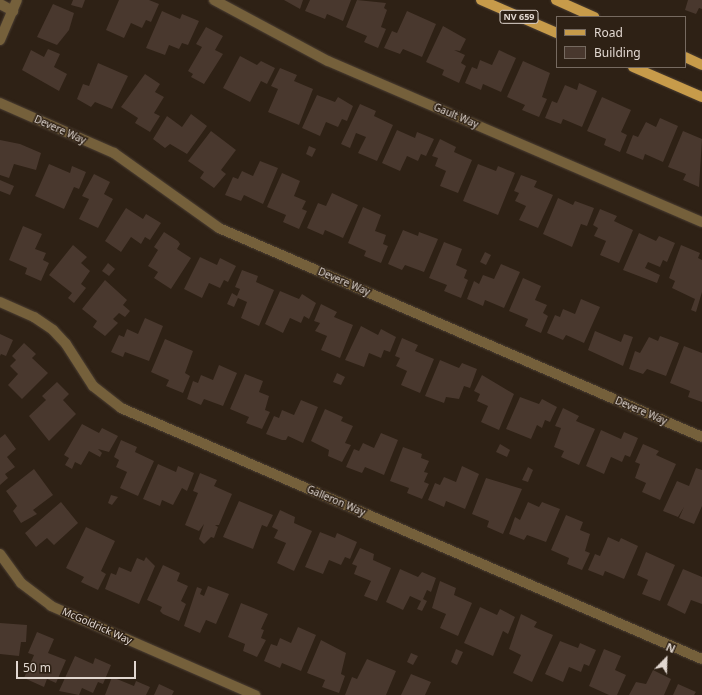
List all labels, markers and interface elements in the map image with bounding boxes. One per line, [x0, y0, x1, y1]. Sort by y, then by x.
road number: NV 659 [499, 10, 539, 24]
legend [556, 16, 686, 68]
text: Road [594, 24, 623, 41]
text: Building [594, 44, 641, 61]
street label: Gault Way [432, 101, 480, 131]
street label: Devere Way [32, 113, 88, 147]
street label: Devere Way [316, 266, 372, 298]
street label: Devere Way [613, 395, 669, 427]
street label: Galleron Way [305, 483, 367, 519]
street label: McGoldrick Way [60, 605, 134, 647]
north arrow [646, 639, 686, 679]
text: N [664, 639, 678, 656]
scale bar [18, 653, 138, 679]
text: 50 m [23, 659, 51, 676]

